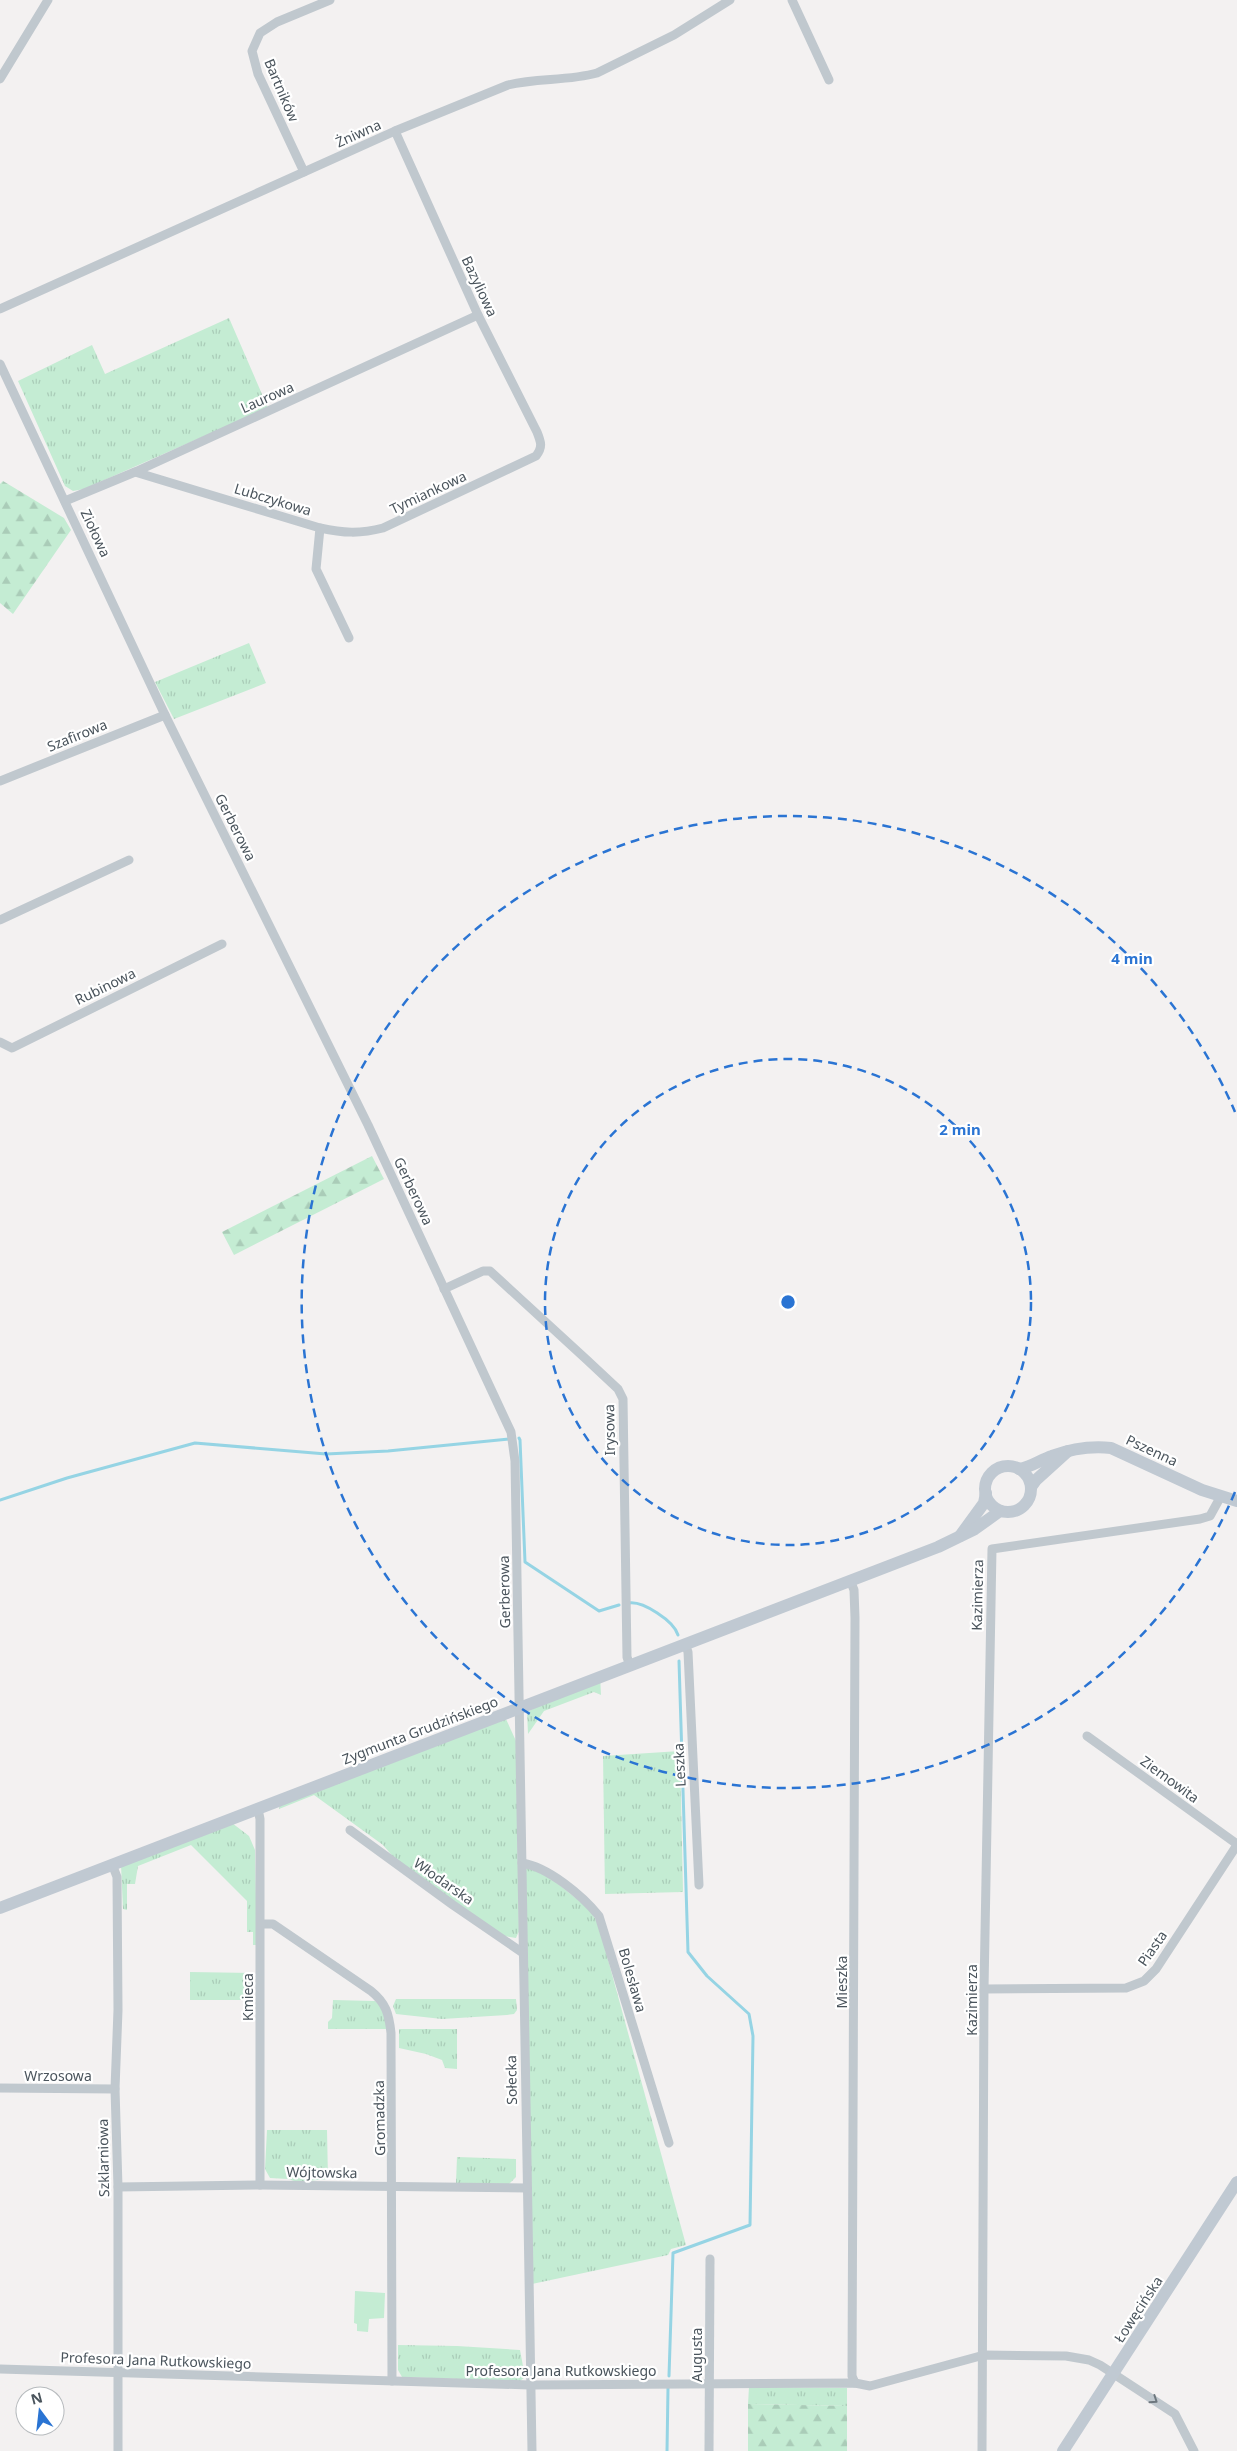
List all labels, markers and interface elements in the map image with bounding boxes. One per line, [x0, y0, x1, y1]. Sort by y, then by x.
street label: Bartników [260, 56, 304, 124]
street label: Żniwna [332, 115, 384, 151]
street label: Bazyliowa [458, 253, 502, 319]
street label: Laurowa [237, 377, 297, 417]
street label: Tymiankowa [387, 466, 469, 518]
street label: Lubczykowa [232, 478, 314, 520]
street label: Ziołowa [77, 506, 115, 560]
street label: Szafirowa [44, 714, 110, 756]
street label: Gerberowa [211, 790, 261, 864]
text: 4 min [1111, 948, 1153, 968]
street label: Rubinowa [71, 963, 139, 1009]
text: 2 min [939, 1119, 981, 1139]
street label: Gerberowa [390, 1154, 438, 1228]
centre of rings [779, 1293, 797, 1311]
street label: Irysowa [599, 1404, 619, 1456]
street label: Pszenna [1123, 1430, 1181, 1470]
street label: Gerberowa [494, 1555, 514, 1629]
street label: Kazimierza [967, 1559, 987, 1631]
street label: Zygmunta Grudzińskiego [339, 1691, 501, 1769]
street label: Leszka [668, 1743, 690, 1787]
street label: Ziemowita [1137, 1751, 1203, 1807]
street label: Włodarska [410, 1853, 478, 1909]
street label: Piasta [1133, 1926, 1171, 1970]
street label: Bolesława [615, 1946, 651, 2014]
street label: Mieszka [832, 1956, 851, 2008]
street label: Kazimierza [962, 1964, 981, 2036]
street label: Kmieca [238, 1973, 257, 2021]
street label: Sołecka [501, 2055, 521, 2105]
street label: Wrzosowa [24, 2066, 92, 2085]
street label: Gromadzka [369, 2080, 389, 2156]
street label: Szklarniowa [93, 2119, 113, 2197]
street label: Wójtowska [286, 2162, 358, 2182]
street label: Łowęcińska [1109, 2272, 1167, 2346]
street label: Augusta [687, 2328, 706, 2382]
street label: Profesora Jana Rutkowskiego [60, 2347, 252, 2373]
street label: Profesora Jana Rutkowskiego [465, 2361, 657, 2380]
north arrow [15, 2386, 65, 2436]
text: N [29, 2387, 44, 2409]
one-way arrow [1148, 2394, 1158, 2403]

